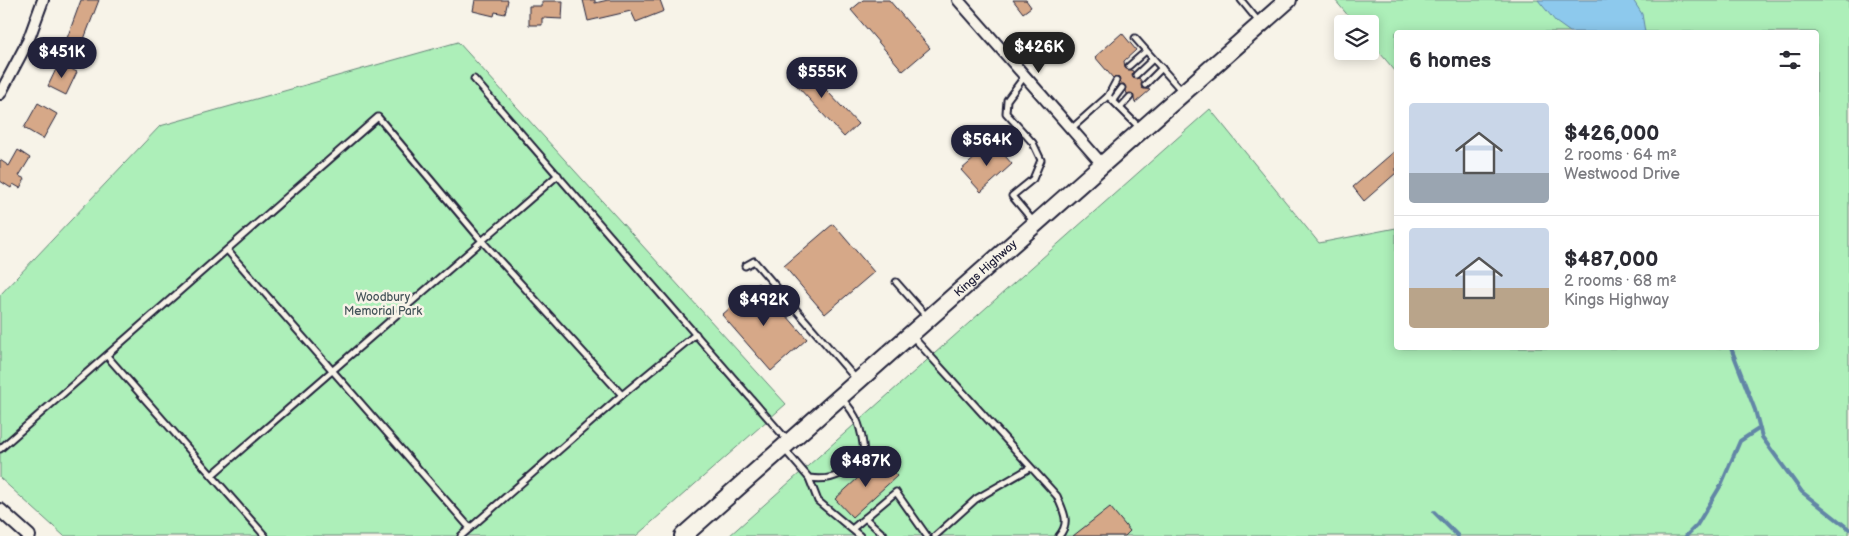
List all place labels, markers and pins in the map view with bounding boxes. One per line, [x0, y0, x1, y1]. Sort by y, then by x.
pin: $426K [1004, 32, 1074, 74]
pin: $451K [27, 36, 97, 79]
pin: $555K [787, 56, 857, 99]
pin: $564K [952, 124, 1022, 167]
pin: $492K [729, 284, 799, 327]
pin: $487K [831, 446, 901, 488]

